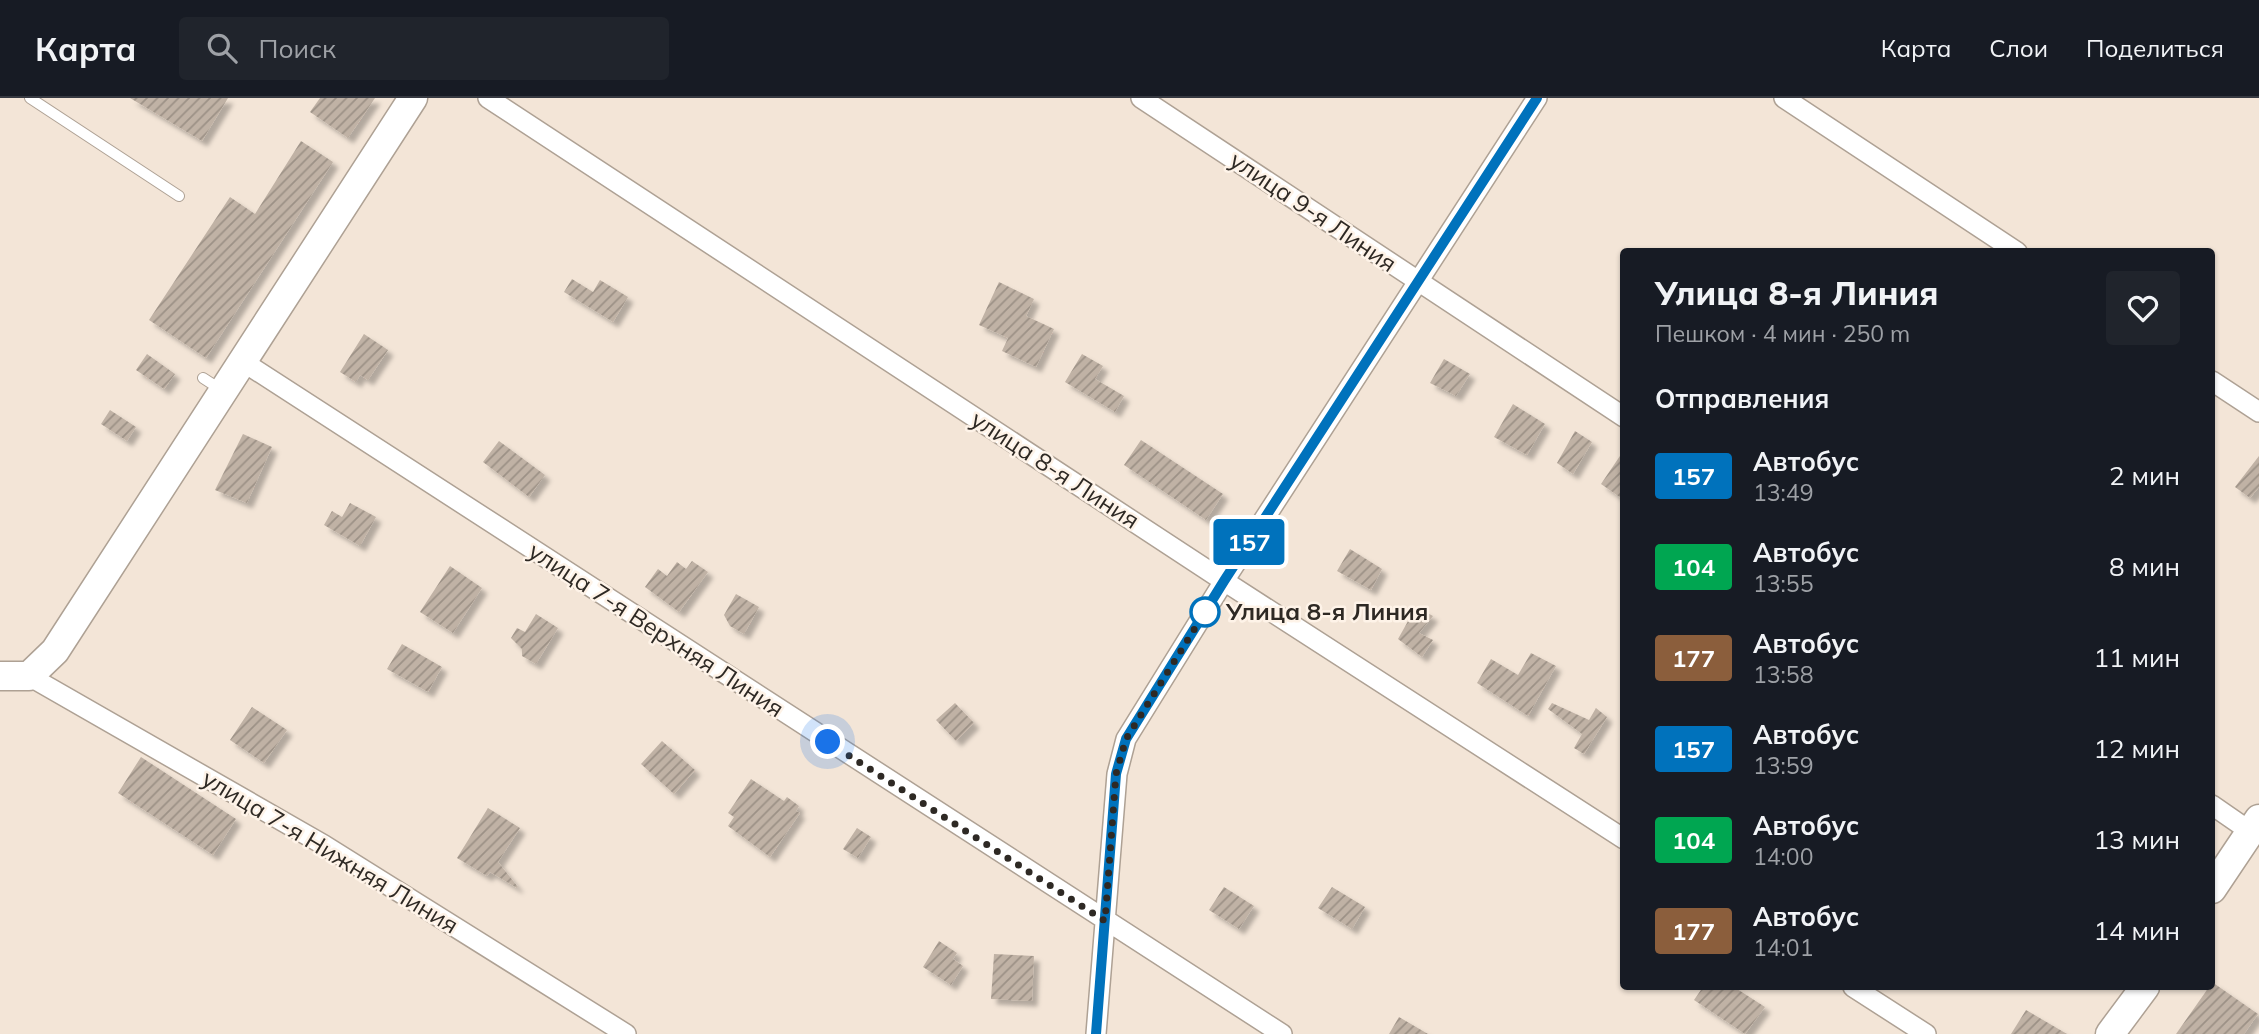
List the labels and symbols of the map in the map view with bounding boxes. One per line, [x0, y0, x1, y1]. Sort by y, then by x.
street label: улица 9-я Линия [1224, 144, 1403, 278]
street label: улица 8-я Линия [966, 404, 1145, 535]
line badge: 157 [1209, 519, 1289, 565]
street label: улица 7-я Верхняя Линия [523, 535, 790, 723]
place label: Улица 8-я Линия [1225, 596, 1429, 626]
marker: Улица 8-я Линия [1190, 597, 1220, 627]
your location [810, 724, 845, 759]
street label: улица 7-я Нижняя Линия [197, 763, 464, 940]

